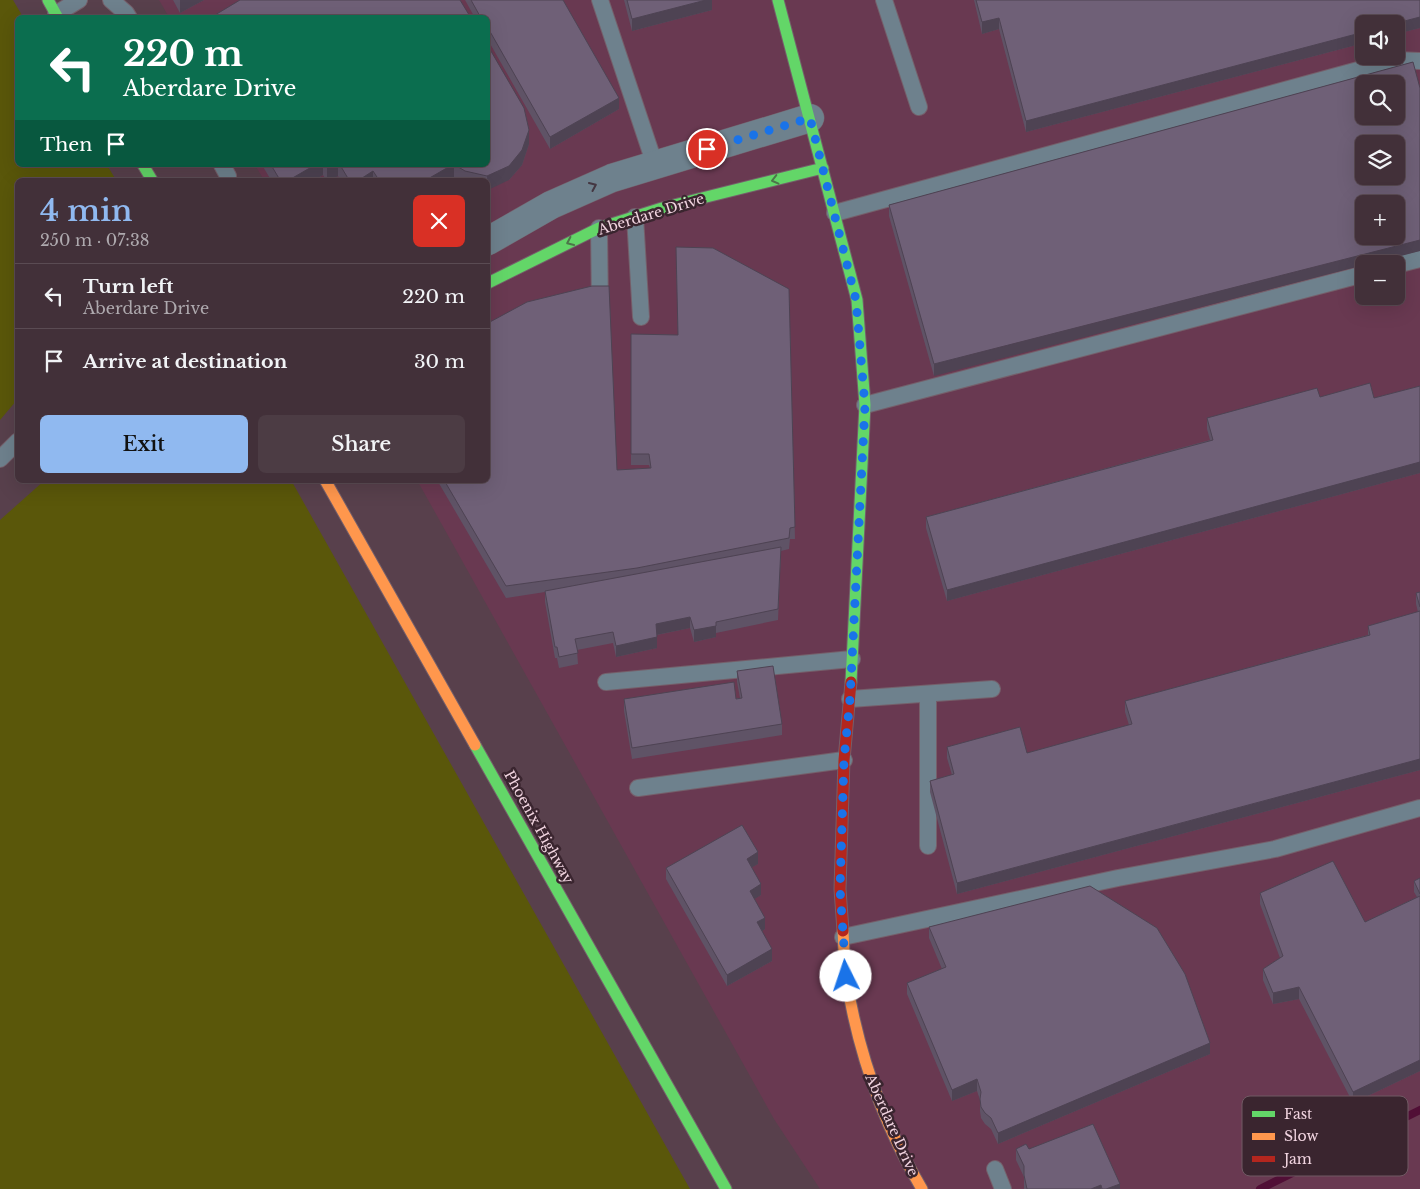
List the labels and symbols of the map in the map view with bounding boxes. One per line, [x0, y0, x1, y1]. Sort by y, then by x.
pin [686, 128, 728, 170]
one-way arrow [772, 174, 780, 184]
one-way arrow [588, 182, 597, 193]
street label: Aberdare Drive [595, 189, 706, 239]
one-way arrow [566, 236, 575, 246]
street label: Phoenix Highway [500, 767, 578, 887]
position arrow [819, 949, 871, 1001]
street label: Aberdare Drive [861, 1070, 923, 1179]
legend [1242, 1096, 1408, 1176]
text: Fast [1284, 1105, 1313, 1123]
text: Slow [1284, 1127, 1318, 1145]
text: Jam [1282, 1150, 1312, 1168]

